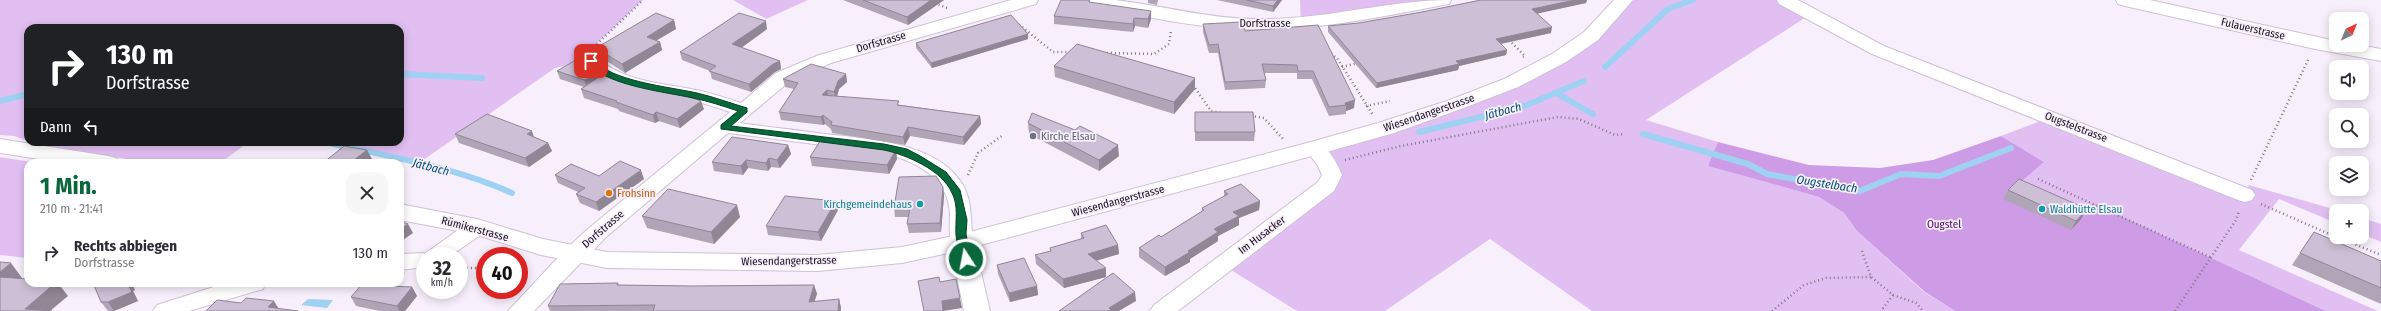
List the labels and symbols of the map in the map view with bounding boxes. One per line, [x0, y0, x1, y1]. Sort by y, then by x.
north arrow [2329, 12, 2369, 52]
street label: Fulauerstrasse [2220, 15, 2286, 43]
street label: Dorfstrasse [1239, 17, 1291, 30]
street label: Dorfstrasse [855, 29, 907, 55]
pin [574, 44, 608, 78]
street label: Wiesendangerstrasse [1382, 91, 1476, 135]
water label: Jätbach [1482, 99, 1523, 123]
street label: Ougstelstrasse [2043, 109, 2109, 145]
place label: Kirche Elsau [1041, 130, 1095, 143]
marker: Kirche Elsau [1028, 131, 1038, 141]
water label: Jätbach [410, 155, 451, 179]
water label: Ougstelbach [1796, 172, 1858, 196]
street label: Wiesendangerstrasse [1070, 182, 1166, 220]
place label: Frohsinn [617, 187, 656, 200]
marker: Frohsinn [604, 188, 614, 198]
place label: Kirchgemeindehaus [824, 198, 912, 211]
marker: Kirchgemeindehaus [915, 199, 925, 209]
place label: Waldhütte Elsau [2050, 203, 2122, 216]
marker: Waldhütte Elsau [2037, 204, 2047, 214]
street label: Dorfstrasse [579, 207, 627, 251]
street label: Im Husacker [1236, 213, 1288, 257]
street label: Rümikerstrasse [440, 214, 510, 244]
park label: Ougstel [1927, 218, 1961, 231]
position arrow [945, 238, 987, 280]
speed limit sign: 40 [476, 247, 528, 299]
street label: Wiesendangerstrasse [741, 254, 837, 268]

